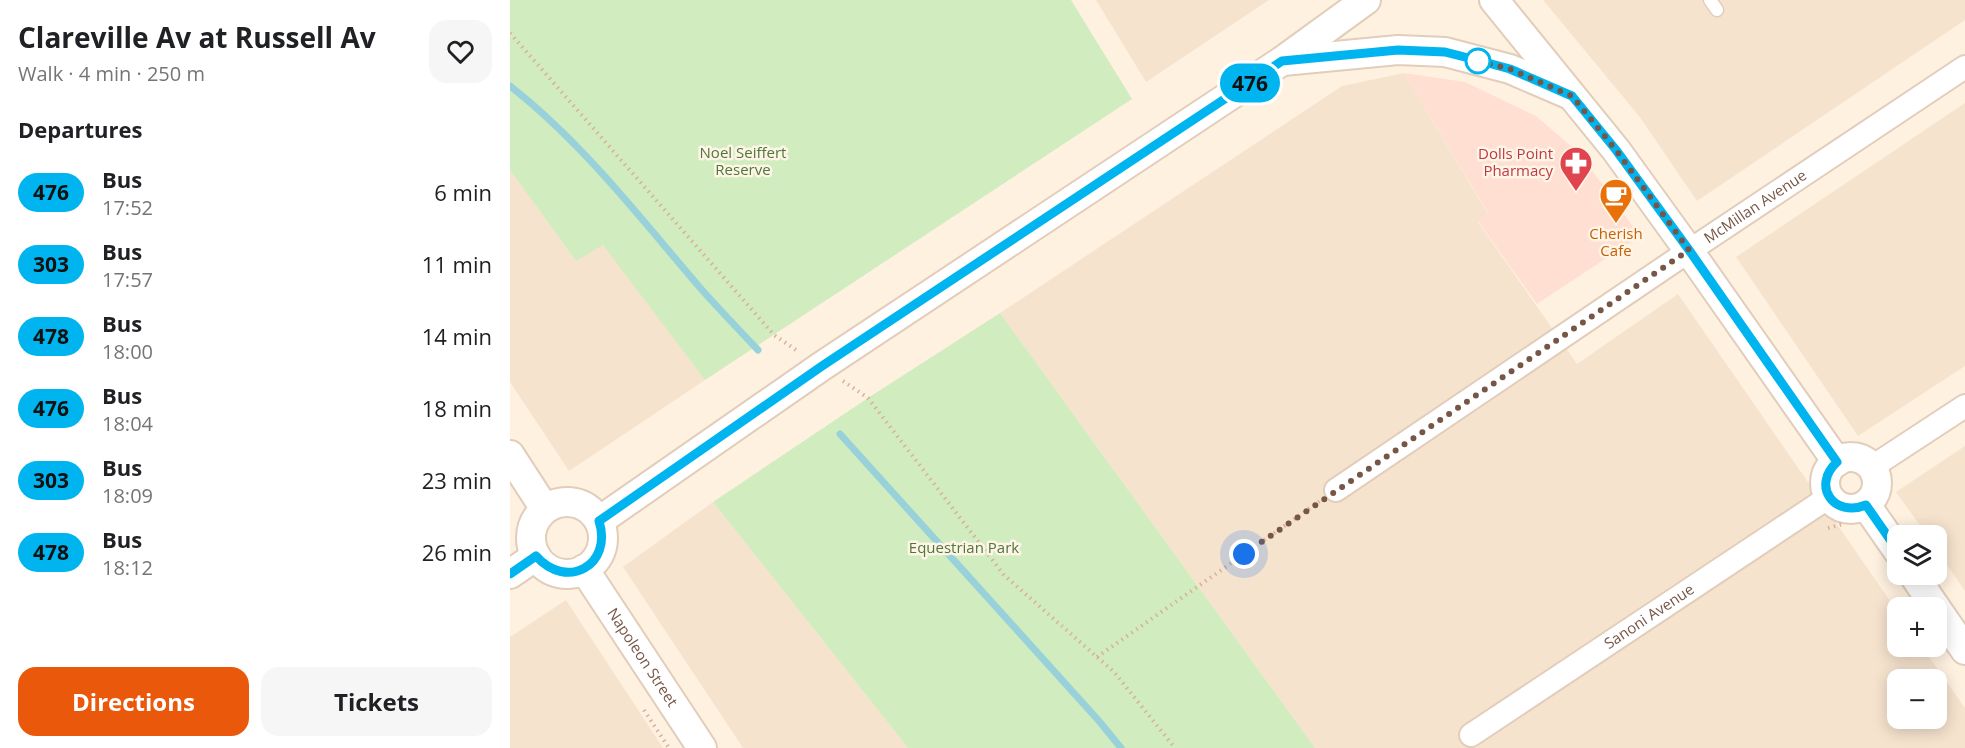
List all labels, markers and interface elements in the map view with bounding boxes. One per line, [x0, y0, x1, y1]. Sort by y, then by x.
text: Clareville Av at Russell Av [18, 18, 376, 56]
button: heart [429, 20, 492, 83]
unlabelled marker [1465, 48, 1491, 74]
text: Walk · 4 min · 250 m [18, 60, 205, 87]
line badge: 476 [1216, 64, 1284, 103]
text: 476 [1232, 69, 1268, 97]
text: Departures [18, 114, 142, 144]
park label: Noel Seiffert Reserve [700, 142, 786, 179]
place label: Dolls Point Pharmacy [1478, 143, 1553, 180]
pharmacy icon: Dolls Point Pharmacy [1558, 145, 1594, 192]
text: Bus [102, 164, 142, 194]
street label: McMillan Avenue [1700, 165, 1810, 247]
text: 6 min [434, 177, 492, 207]
cafe icon: Cherish Cafe [1598, 177, 1634, 224]
text: 476 [33, 178, 69, 206]
text: 17:52 [102, 194, 153, 221]
place label: Cherish Cafe [1589, 223, 1643, 260]
text: Bus [102, 236, 142, 266]
text: 11 min [422, 249, 492, 279]
text: 303 [33, 250, 69, 278]
text: 17:57 [102, 266, 153, 293]
text: Bus [102, 308, 142, 338]
text: 14 min [422, 321, 492, 351]
text: 478 [33, 322, 69, 350]
text: 18:00 [102, 338, 153, 365]
text: Bus [102, 380, 142, 410]
text: 18 min [422, 393, 492, 423]
text: 476 [33, 394, 69, 422]
text: 18:04 [102, 410, 153, 437]
text: Bus [102, 452, 142, 482]
text: 23 min [422, 465, 492, 495]
text: 303 [33, 466, 69, 494]
text: 18:09 [102, 482, 153, 509]
text: Bus [102, 524, 142, 554]
map controls [1887, 525, 1947, 729]
button: layers [1887, 525, 1947, 585]
text: 26 min [422, 537, 492, 567]
park label: Equestrian Park [909, 537, 1019, 557]
text: 478 [33, 538, 69, 566]
your location [1229, 539, 1259, 569]
text: 18:12 [102, 554, 153, 581]
street label: Sanoni Avenue [1600, 579, 1697, 653]
button: + [1887, 597, 1947, 657]
street label: Napoleon Street [603, 604, 683, 710]
button: Directions [18, 667, 249, 736]
button: Tickets [261, 667, 492, 736]
button: − [1887, 669, 1947, 729]

